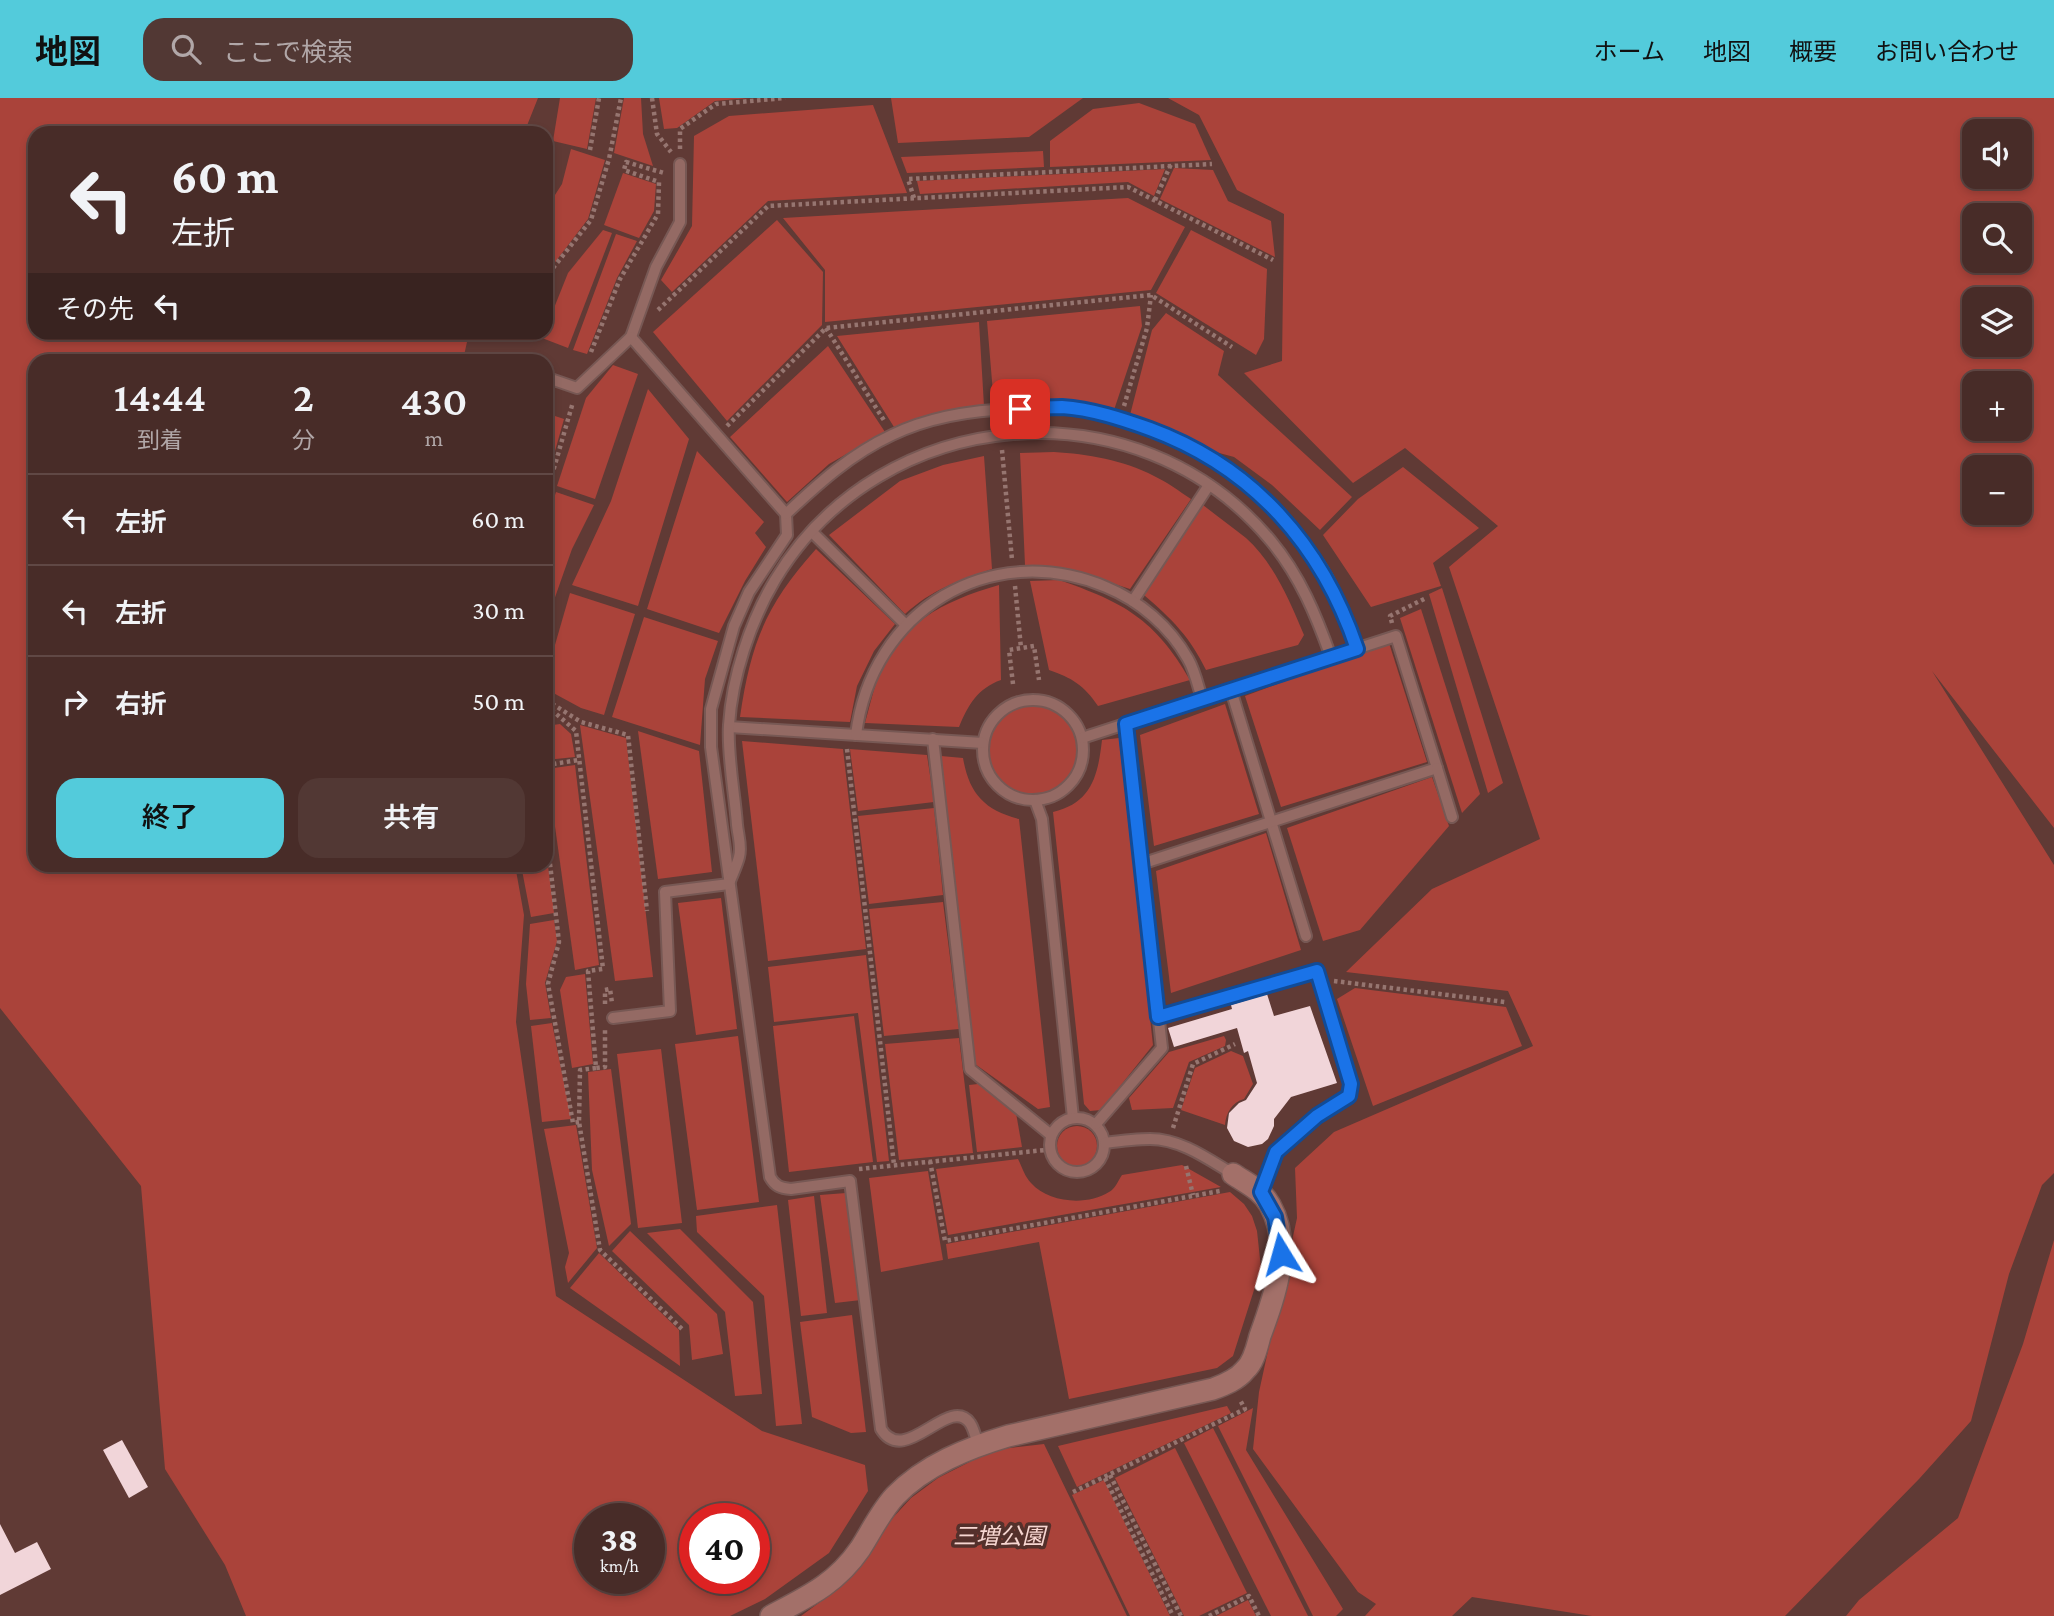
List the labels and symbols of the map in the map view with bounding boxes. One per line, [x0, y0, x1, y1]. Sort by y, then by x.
pin [990, 379, 1050, 439]
position arrow [1244, 1217, 1318, 1291]
speed limit sign: 40 [679, 1503, 770, 1594]
park label: 三増公園 [953, 1523, 1048, 1549]

